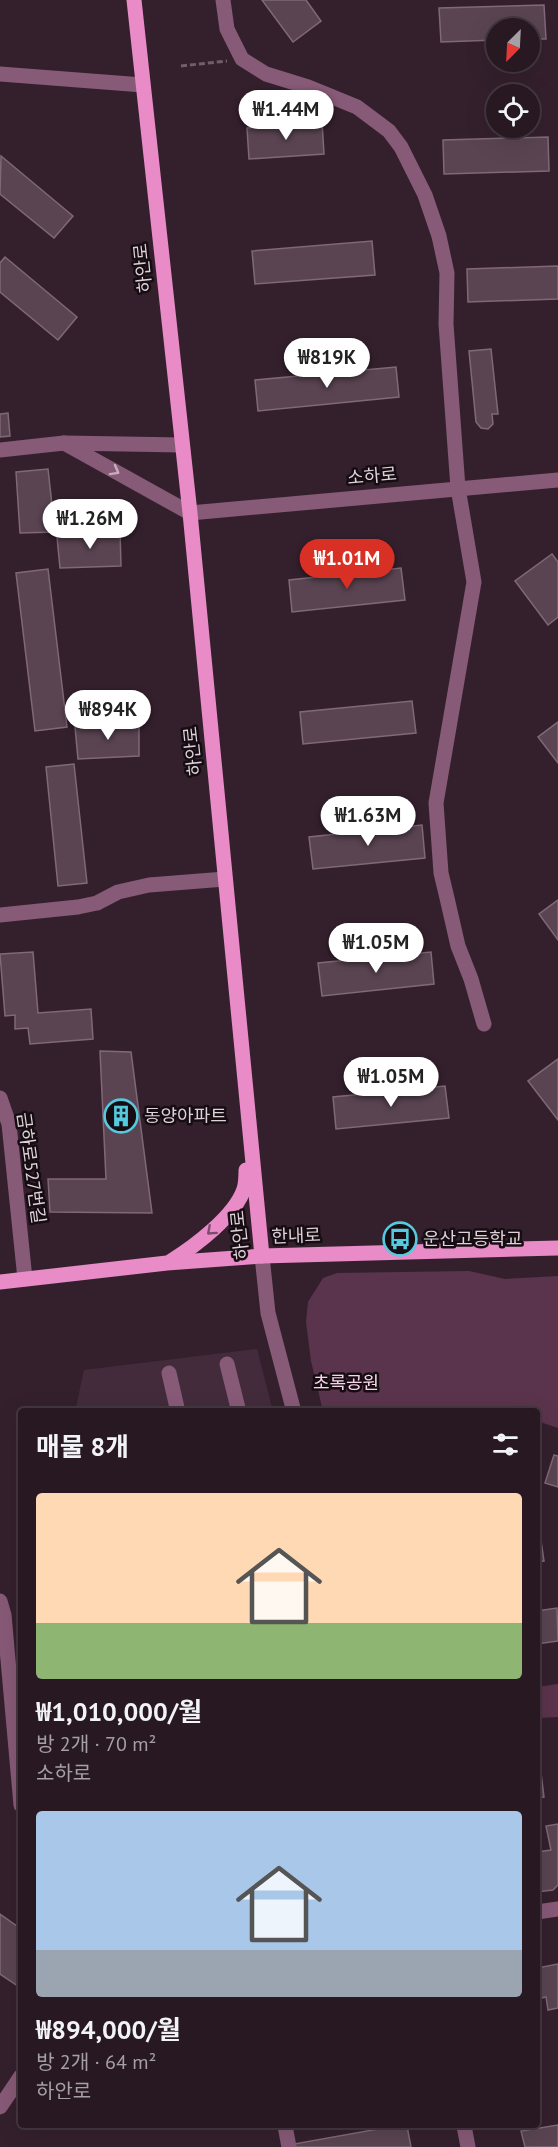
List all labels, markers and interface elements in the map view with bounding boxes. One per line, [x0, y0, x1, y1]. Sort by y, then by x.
north arrow [486, 18, 540, 72]
map controls [486, 18, 540, 138]
button: locate [486, 84, 540, 138]
pin: ₩1.44M [237, 90, 335, 141]
text: ₩1.44M [253, 96, 319, 122]
street label: 하안로 [128, 242, 157, 294]
pin: ₩819K [285, 338, 369, 389]
text: ₩819K [298, 344, 356, 370]
street label: 소하로 [346, 462, 398, 489]
one-way arrow [109, 464, 119, 475]
pin: ₩1.26M [41, 499, 139, 550]
text: ₩1.26M [57, 505, 123, 531]
pin: ₩1.01M [298, 539, 396, 590]
text: ₩1.01M [314, 545, 380, 571]
pin: ₩894K [66, 690, 150, 741]
text: ₩894K [79, 696, 137, 722]
street label: 하안로 [178, 725, 207, 777]
pin: ₩1.63M [319, 796, 417, 847]
text: ₩1.63M [335, 802, 401, 828]
pin: ₩1.05M [327, 923, 425, 974]
text: ₩1.05M [343, 929, 409, 955]
pin: ₩1.05M [342, 1057, 440, 1108]
text: ₩1.05M [358, 1063, 424, 1089]
building icon: 동양아파트 [103, 1098, 139, 1134]
place label: 동양아파트 [144, 1104, 227, 1127]
street label: 금하로527번길 [12, 1111, 51, 1225]
street label: 하안로 [225, 1209, 254, 1261]
bus stop icon: 운산고등학교 [382, 1221, 418, 1257]
street label: 한내로 [271, 1223, 321, 1248]
one-way arrow [207, 1224, 217, 1235]
place label: 운산고등학교 [423, 1227, 522, 1250]
park label: 초록공원 [313, 1371, 379, 1394]
icon: filters [489, 1428, 522, 1461]
text: 매물 8개 [36, 1430, 129, 1463]
icon: home [225, 1532, 333, 1640]
text: ₩1,010,000/월 [36, 1695, 202, 1728]
text: 방 2개 · 70 m² [36, 1731, 156, 1757]
text: 소하로 [36, 1760, 91, 1786]
icon: home [225, 1850, 333, 1958]
text: ₩894,000/월 [36, 2013, 181, 2046]
text: 방 2개 · 64 m² [36, 2049, 156, 2075]
text: 하안로 [36, 2078, 91, 2104]

